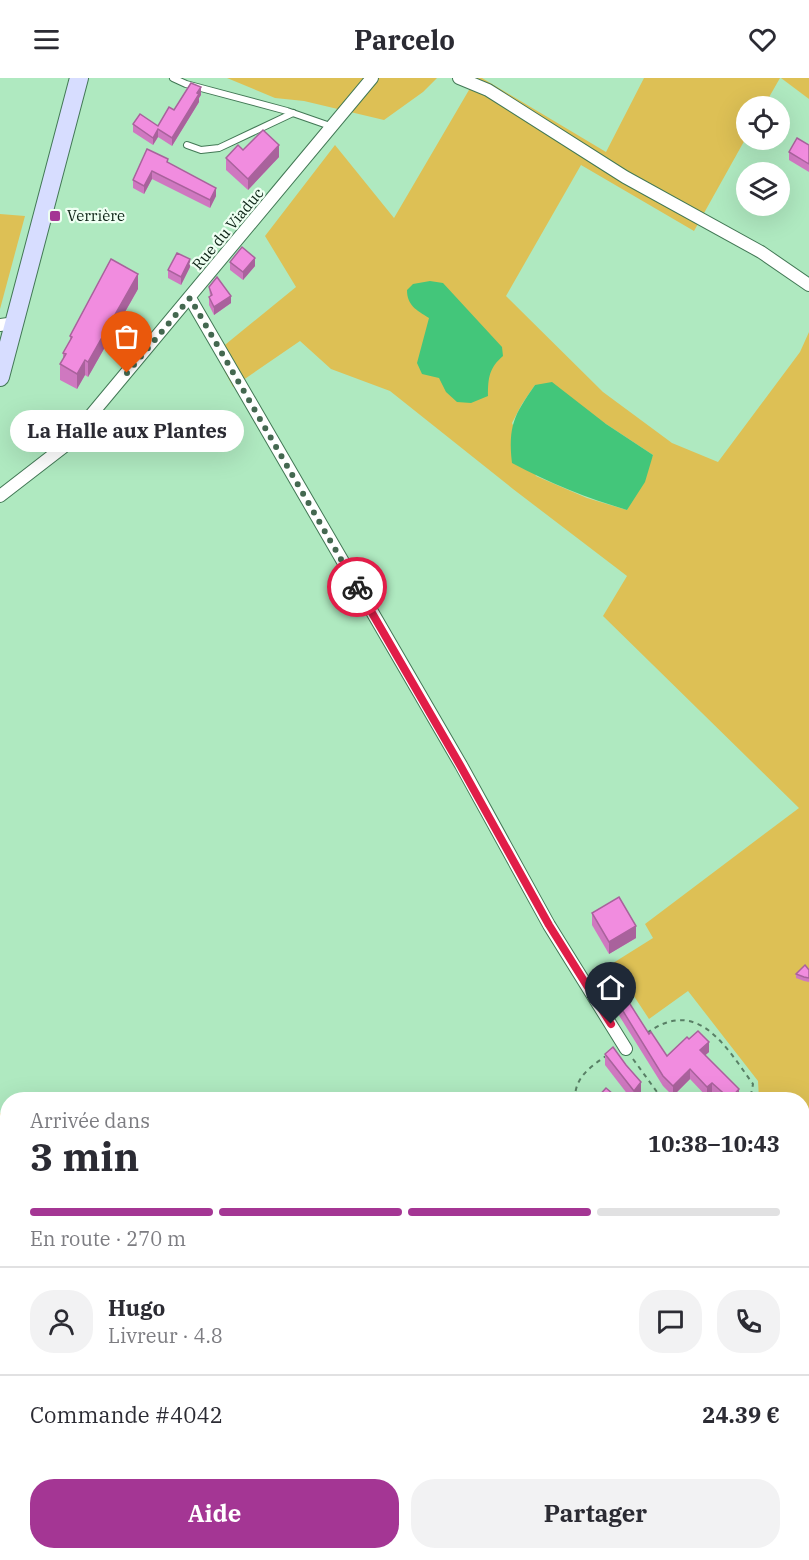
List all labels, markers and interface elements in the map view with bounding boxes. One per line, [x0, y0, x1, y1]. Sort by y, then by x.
text: Parcelo [354, 22, 455, 57]
icon: menu [30, 23, 63, 56]
icon: heart [746, 23, 779, 56]
map controls [736, 96, 790, 216]
button: locate [736, 96, 790, 150]
button: layers [736, 162, 790, 216]
street label: Rue du Viaduc [188, 184, 268, 274]
place label: Verrière [67, 206, 125, 225]
marker: Verrière [48, 209, 62, 223]
pin [101, 311, 152, 373]
icon: bag [110, 320, 143, 353]
callout: La Halle aux Plantes [10, 409, 244, 451]
text: La Halle aux Plantes [27, 417, 227, 444]
courier [327, 557, 387, 617]
icon: bike [341, 571, 374, 604]
pin [585, 962, 636, 1024]
icon: home [594, 971, 627, 1004]
text: Arrivée dans [30, 1107, 150, 1134]
text: 10:38–10:43 [648, 1129, 780, 1158]
text: 3 min [30, 1131, 139, 1182]
text: En route · 270 m [30, 1225, 186, 1252]
button: person [30, 1290, 93, 1353]
button: chat [639, 1290, 702, 1353]
button: phone [717, 1290, 780, 1353]
text: Hugo [108, 1293, 165, 1322]
text: Livreur · 4.8 [108, 1322, 223, 1349]
text: Commande #4042 [30, 1400, 223, 1429]
text: 24.39 € [702, 1400, 780, 1429]
button: Aide [30, 1479, 399, 1548]
button: Partager [411, 1479, 780, 1548]

